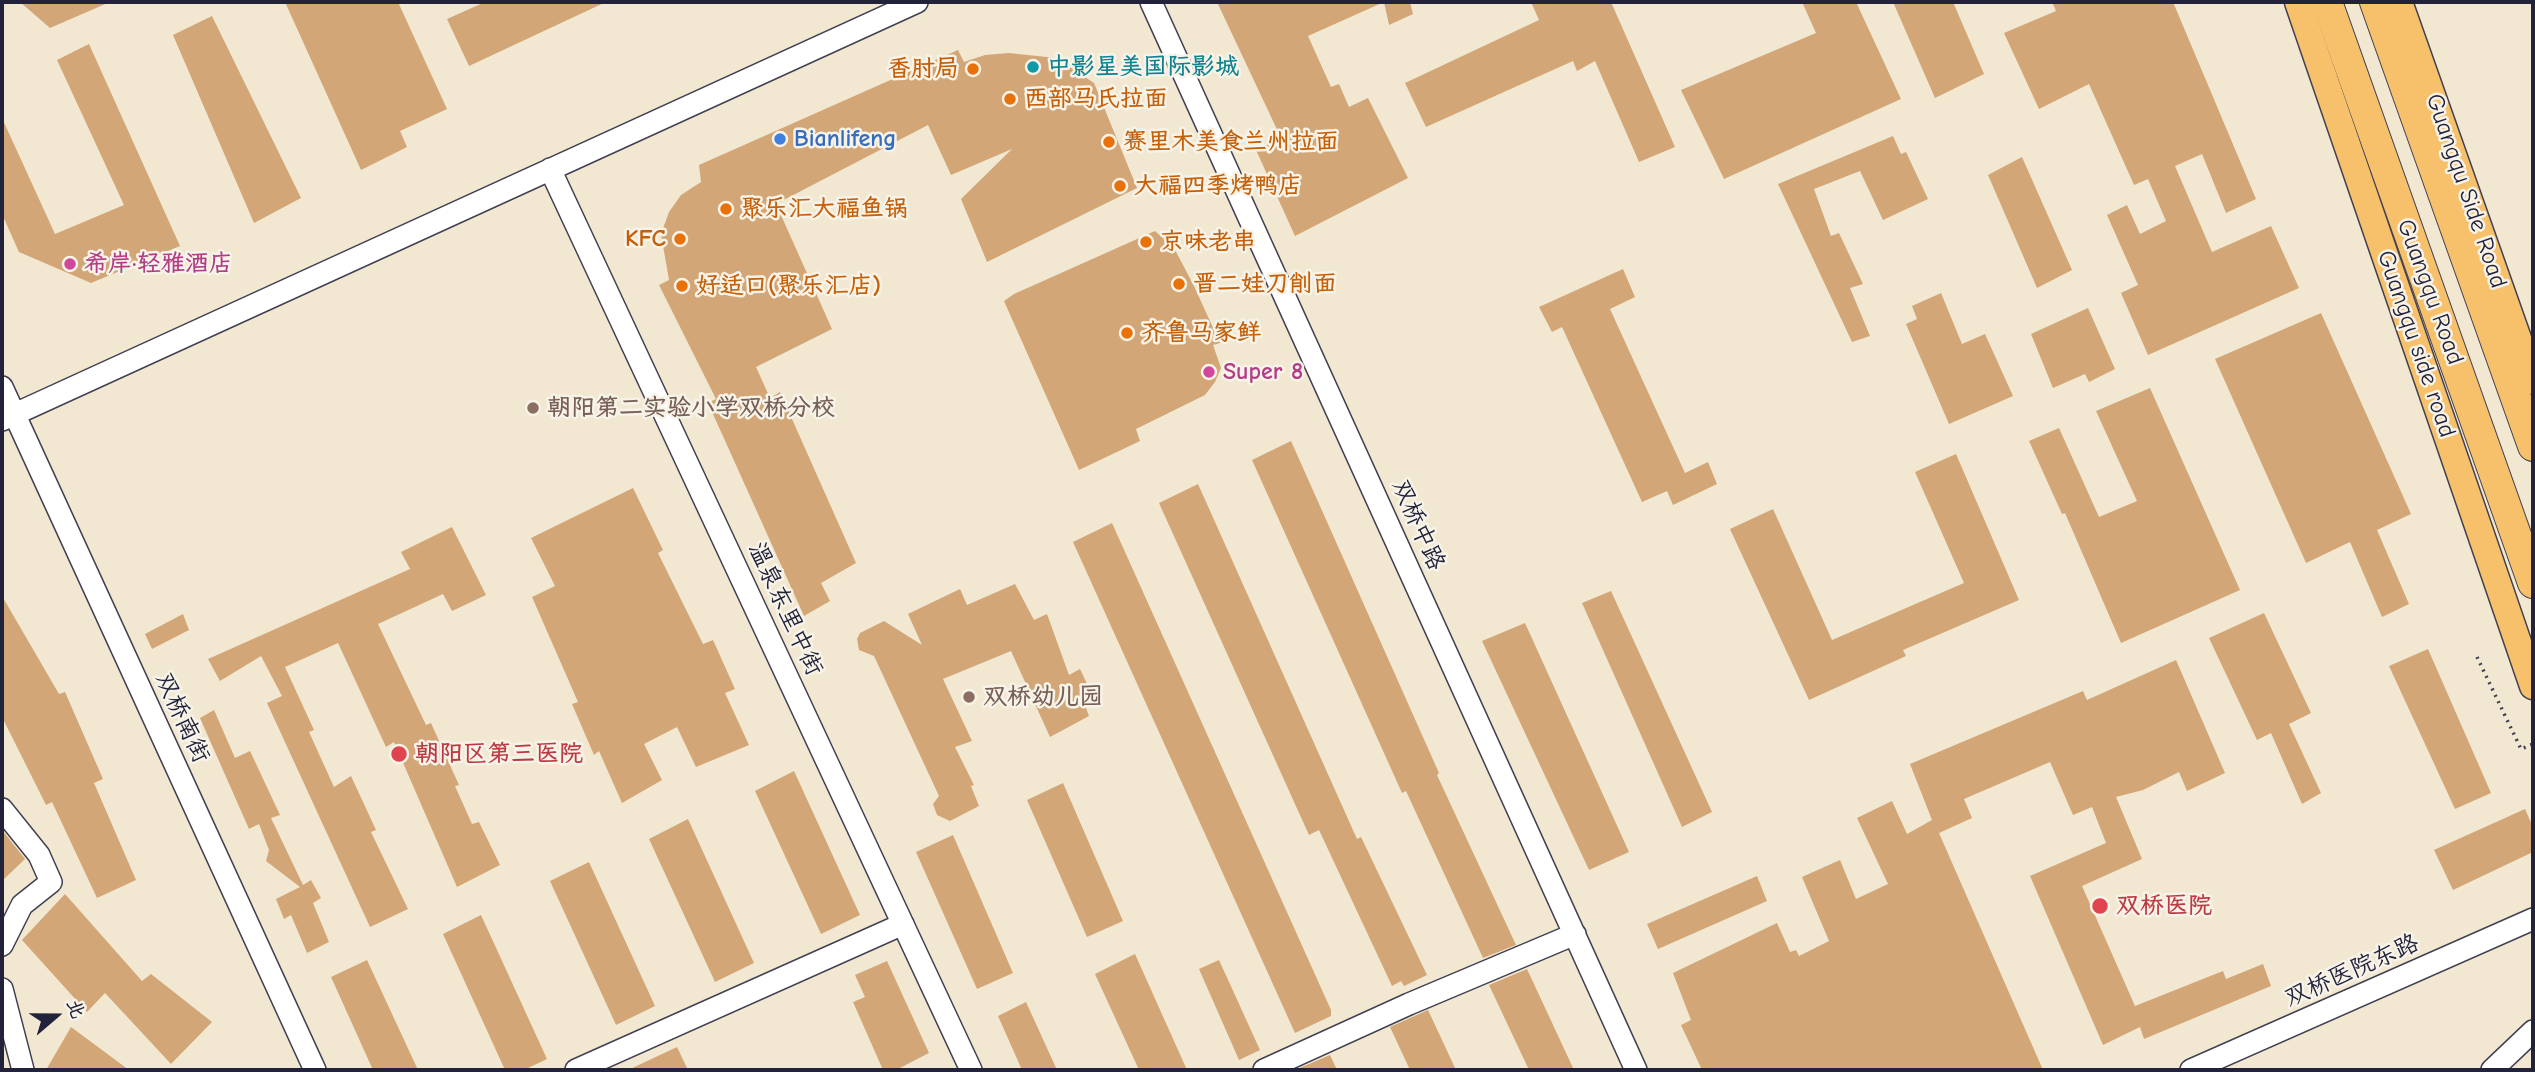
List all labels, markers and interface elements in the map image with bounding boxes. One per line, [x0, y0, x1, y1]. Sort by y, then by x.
place label: 中影星美国际影城 [1047, 53, 1239, 81]
place label: 香肘局 [887, 55, 959, 83]
marker: 中影星美国际影城 [1025, 59, 1041, 75]
marker: 香肘局 [965, 61, 981, 77]
place label: 西部马氏拉面 [1024, 85, 1168, 113]
street label: Guangqu Side Road [2419, 90, 2513, 292]
marker: 西部马氏拉面 [1002, 91, 1018, 107]
place label: Bianlifeng [794, 125, 896, 153]
place label: 赛里木美食兰州拉面 [1123, 128, 1339, 156]
marker: Bianlifeng [772, 131, 788, 147]
marker: 赛里木美食兰州拉面 [1101, 134, 1117, 150]
place label: 大福四季烤鸭店 [1134, 172, 1302, 200]
marker: 大福四季烤鸭店 [1112, 178, 1128, 194]
place label: 聚乐汇大福鱼锅 [740, 195, 908, 223]
marker: 聚乐汇大福鱼锅 [718, 201, 734, 217]
street label: Guangqu Road [2390, 216, 2470, 368]
place label: KFC [625, 225, 666, 253]
place label: 京味老串 [1160, 228, 1256, 256]
marker: KFC [672, 231, 688, 247]
marker: 京味老串 [1138, 234, 1154, 250]
street label: Guangqu side road [2371, 247, 2461, 441]
place label: 希岸·轻雅酒店 [84, 250, 233, 278]
marker: 希岸·轻雅酒店 [62, 256, 78, 272]
place label: 晋二娃刀削面 [1193, 270, 1337, 298]
place label: 好适口(聚乐汇店) [696, 272, 881, 300]
marker: 晋二娃刀削面 [1171, 276, 1187, 292]
marker: 好适口(聚乐汇店) [674, 278, 690, 294]
place label: 齐鲁马家鲜 [1141, 319, 1261, 347]
marker: 齐鲁马家鲜 [1119, 325, 1135, 341]
place label: Super 8 [1223, 358, 1303, 386]
marker: Super 8 [1201, 364, 1217, 380]
place label: 朝阳第二实验小学双桥分校 [547, 394, 835, 422]
marker: 朝阳第二实验小学双桥分校 [525, 400, 541, 416]
street label: 双桥中路 [1385, 475, 1451, 575]
street label: 温泉东里中街 [742, 538, 828, 680]
street label: 双桥南街 [149, 668, 215, 768]
place label: 双桥幼儿园 [983, 683, 1103, 711]
marker: 双桥幼儿园 [961, 689, 977, 705]
place label: 朝阳区第三医院 [415, 740, 583, 768]
marker: 朝阳区第三医院 [389, 744, 409, 764]
place label: 双桥医院 [2116, 892, 2212, 920]
marker: 双桥医院 [2090, 896, 2110, 916]
street label: 双桥医院东路 [2280, 929, 2424, 1013]
north arrow [21, 981, 91, 1051]
text: 北 [62, 996, 89, 1022]

